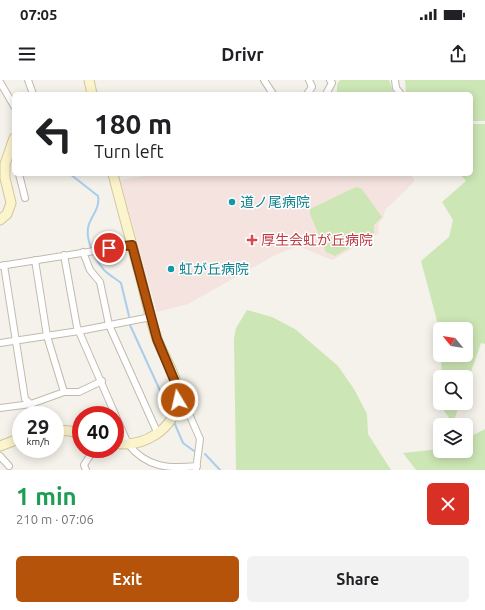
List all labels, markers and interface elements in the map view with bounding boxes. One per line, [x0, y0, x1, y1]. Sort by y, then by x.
text: 07:05 [20, 6, 58, 23]
icon: menu [16, 43, 38, 65]
icon: share [447, 43, 469, 65]
text: Drivr [221, 44, 264, 64]
icon: left [28, 108, 80, 160]
text: 180 m [94, 108, 172, 139]
text: Turn left [94, 141, 164, 161]
place label: 道ノ尾病院 [240, 194, 310, 210]
marker: 道ノ尾病院 [227, 197, 237, 207]
pin [92, 231, 126, 265]
place label: 厚生会虹が丘病院 [261, 232, 373, 248]
marker: 厚生会虹が丘病院 [246, 234, 258, 246]
icon: arrive [98, 237, 120, 259]
place label: 虹が丘病院 [179, 261, 249, 277]
marker: 虹が丘病院 [166, 264, 176, 274]
north arrow [433, 322, 473, 362]
map controls [433, 322, 473, 458]
button: search [433, 370, 473, 410]
position arrow [157, 379, 199, 421]
speed limit sign: 40 [72, 406, 124, 458]
text: 29 [27, 415, 49, 438]
button: layers [433, 418, 473, 458]
text: km/h [26, 436, 50, 447]
text: 1 min [16, 483, 77, 510]
button: close [427, 483, 469, 525]
text: 210 m · 07:06 [16, 512, 94, 526]
button: Exit [16, 556, 239, 602]
button: Share [247, 556, 469, 602]

